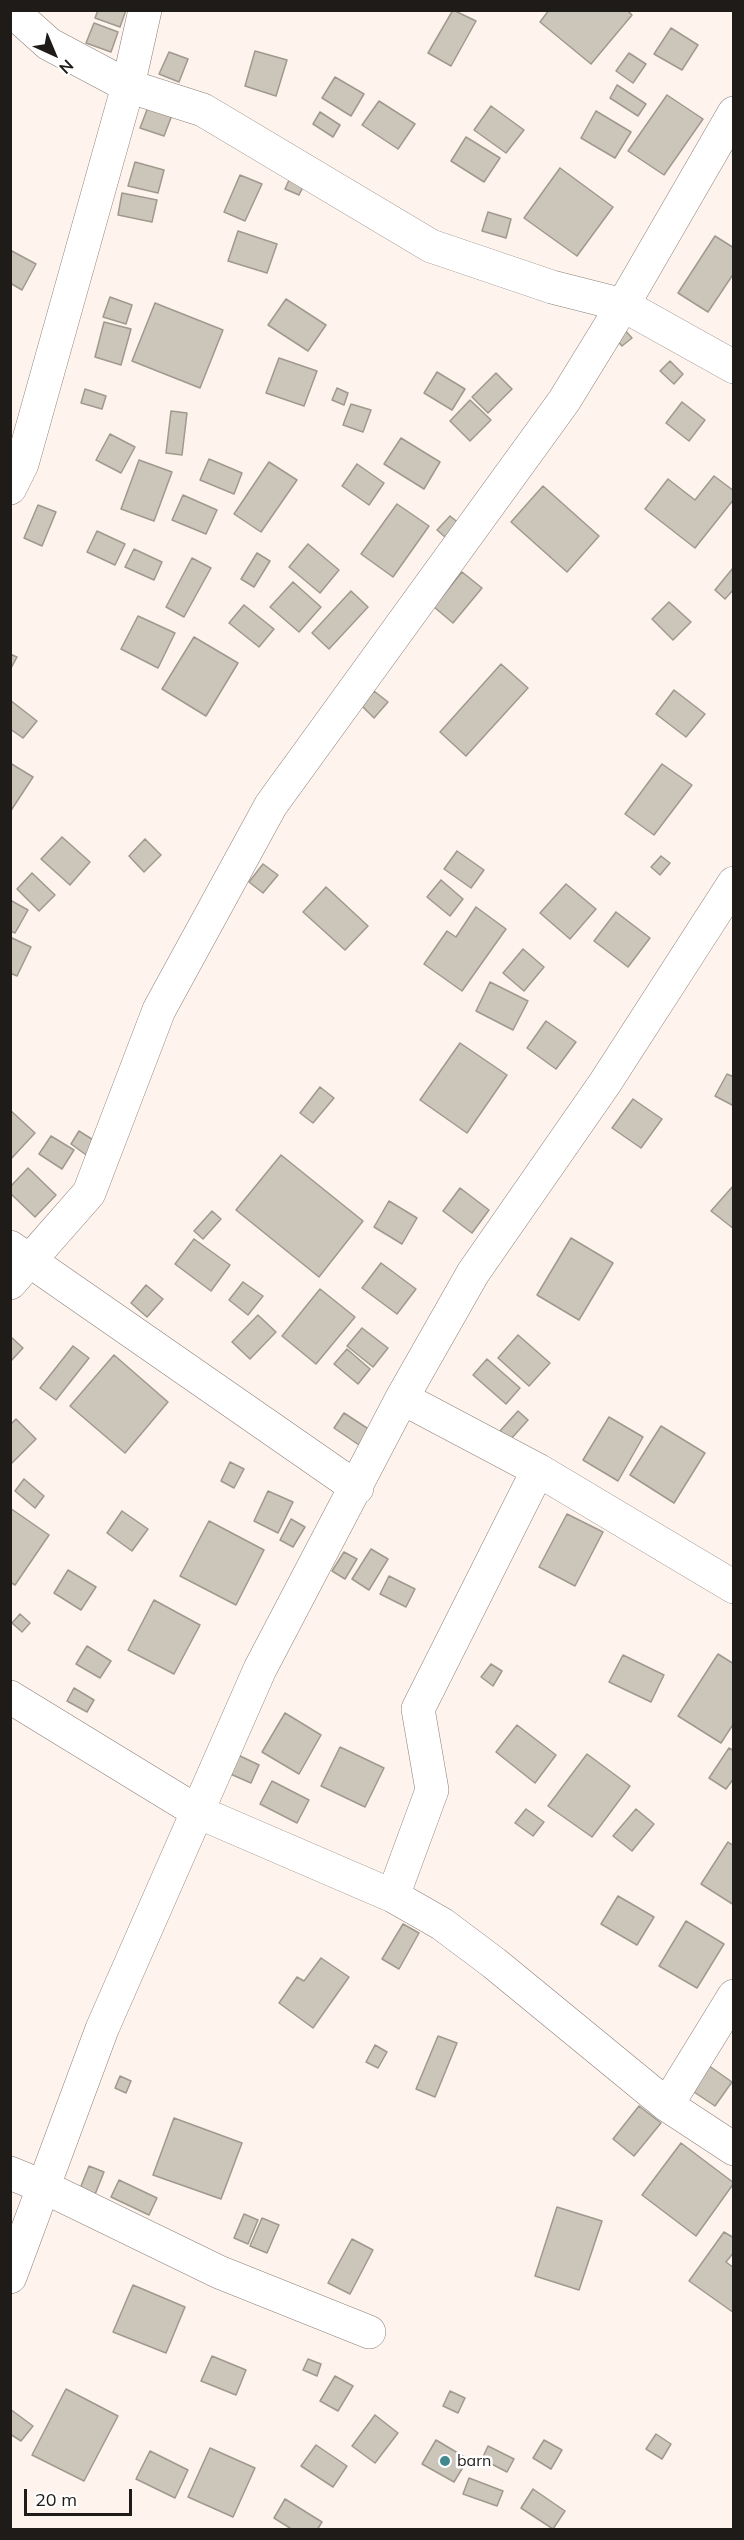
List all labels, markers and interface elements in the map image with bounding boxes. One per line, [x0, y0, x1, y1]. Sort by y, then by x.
north arrow [24, 24, 84, 84]
text: N [55, 56, 78, 78]
place label: barn [457, 2451, 491, 2471]
marker: barn [438, 2454, 452, 2468]
scale bar [27, 2477, 135, 2515]
text: 20 m [35, 2488, 77, 2511]

